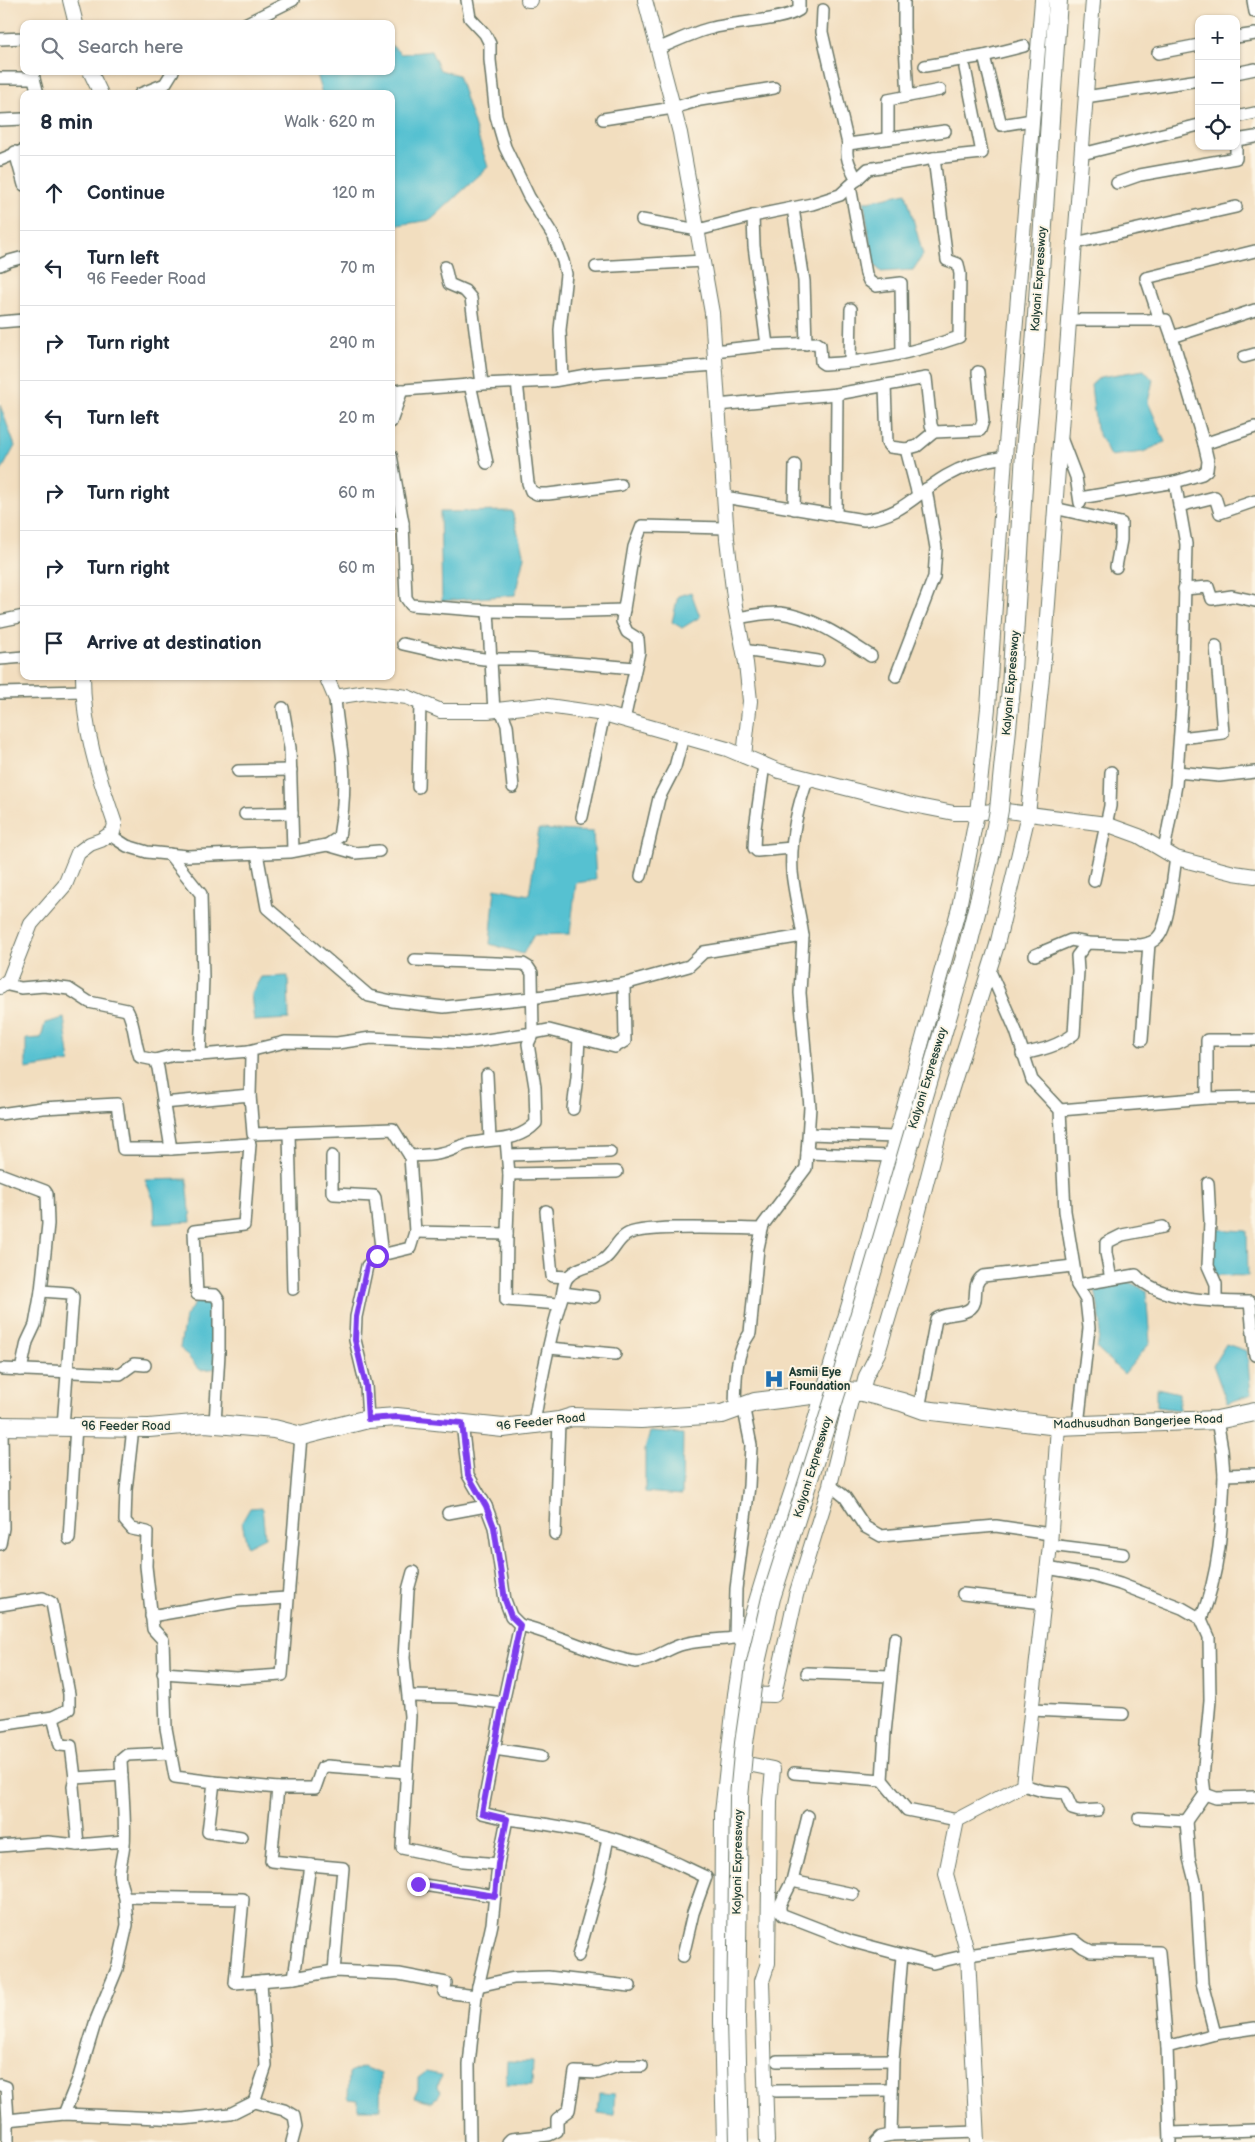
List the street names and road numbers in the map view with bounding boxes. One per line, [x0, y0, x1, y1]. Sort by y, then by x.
street label: Kalyani Expressway [1028, 225, 1050, 332]
street label: Kalyani Expressway [999, 629, 1023, 736]
street label: Kalyani Expressway [905, 1025, 951, 1131]
street label: 96 Feeder Road [496, 1410, 586, 1434]
street label: Madhusudhan Bangerjee Road [1053, 1412, 1223, 1432]
street label: Kalyani Expressway [790, 1414, 836, 1520]
street label: 96 Feeder Road [81, 1419, 171, 1434]
street label: Kalyani Expressway [730, 1809, 746, 1915]

